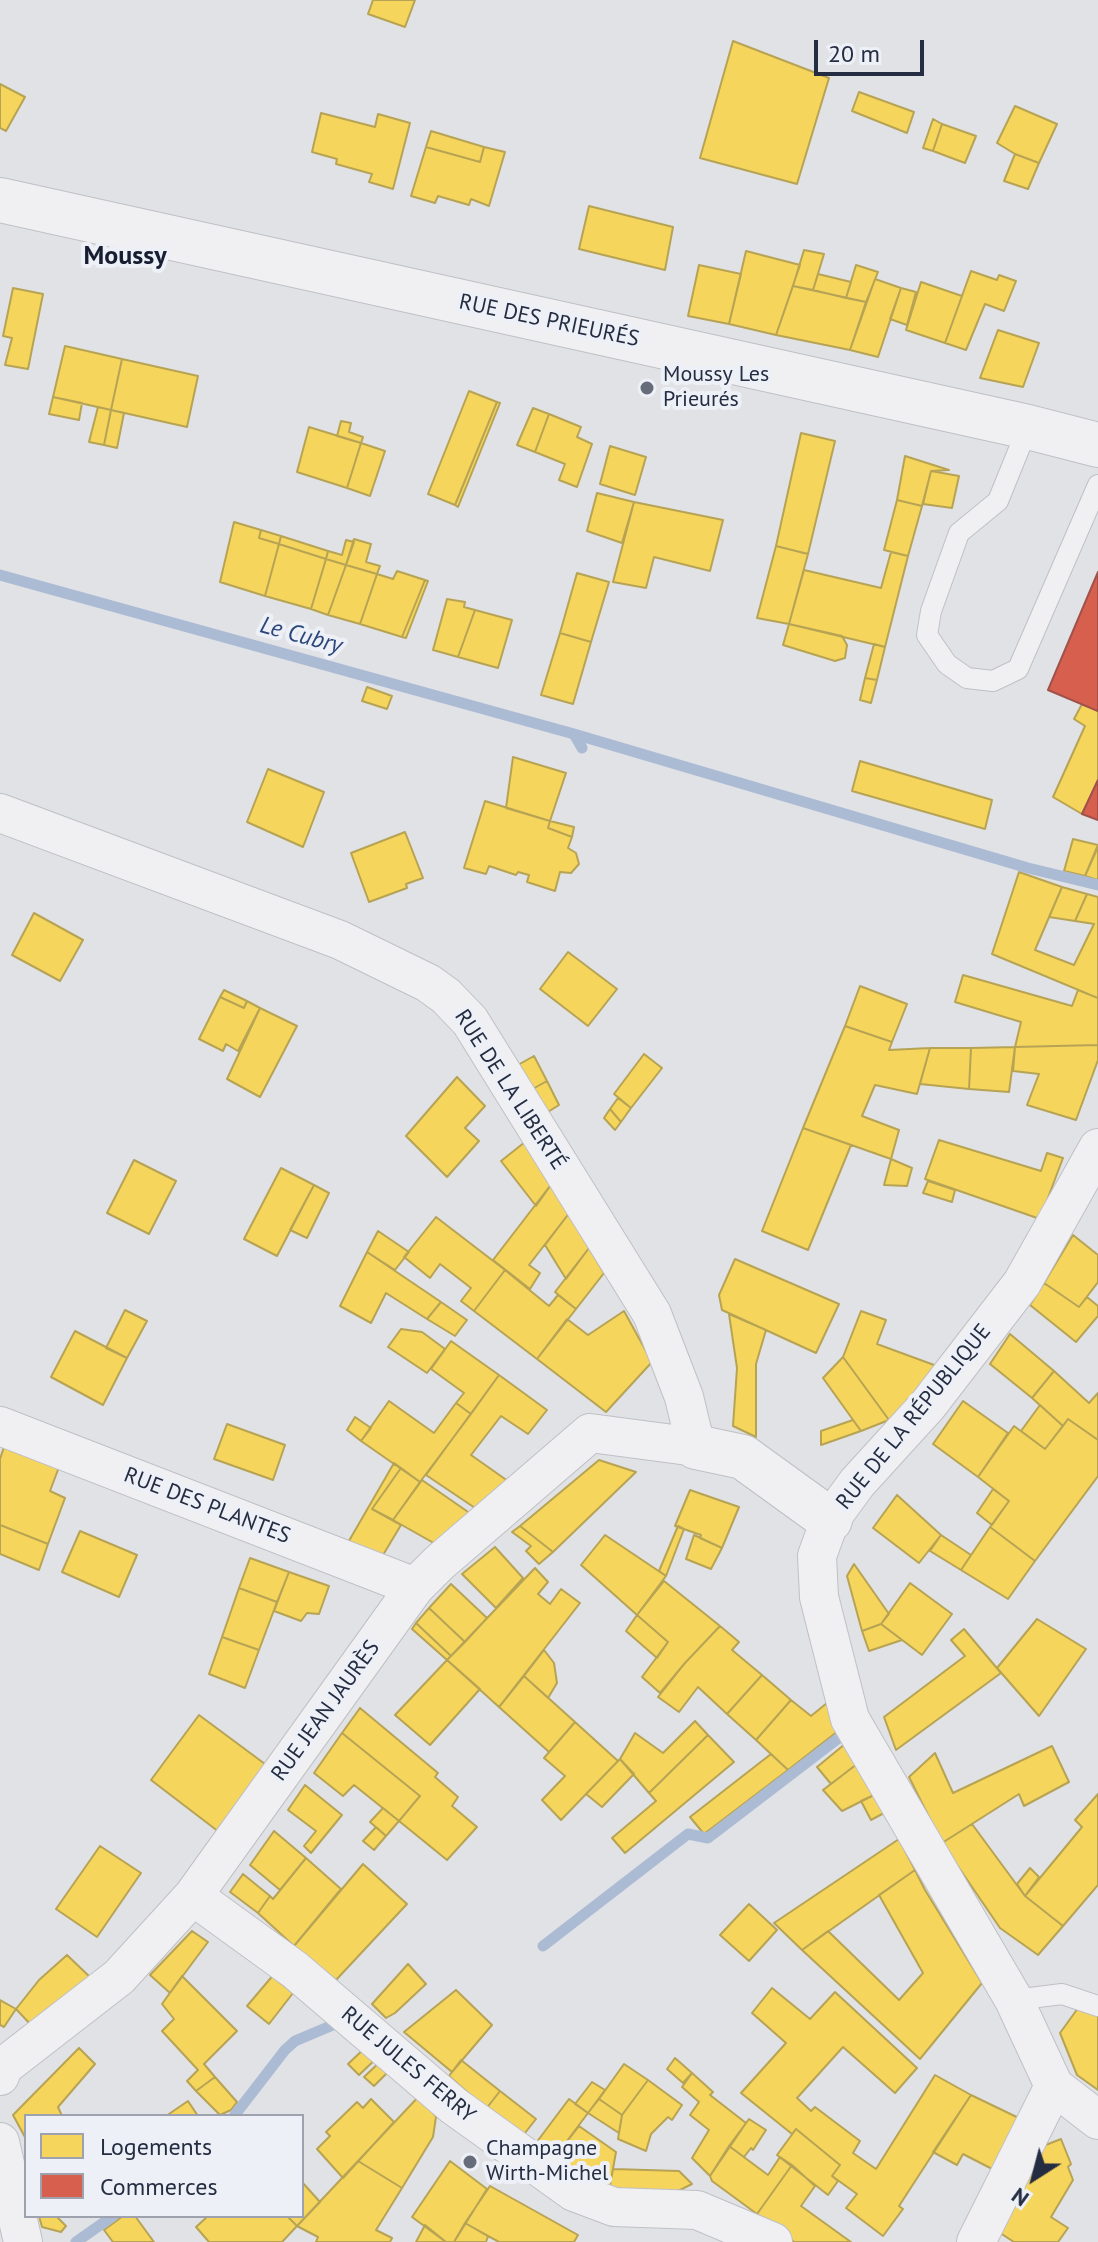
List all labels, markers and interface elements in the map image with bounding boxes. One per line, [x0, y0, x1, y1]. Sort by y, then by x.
scale bar [818, 24, 928, 74]
text: 20 m [828, 38, 880, 69]
district label: Moussy [83, 241, 167, 273]
street label: RUE DES PRIEURÉS [457, 289, 641, 353]
place label: Moussy Les Prieurés [663, 362, 769, 414]
marker: Moussy Les Prieurés [638, 379, 656, 397]
water label: Le Cubry [257, 611, 345, 661]
street label: RUE DE LA LIBERTÉ [448, 1005, 572, 1175]
street label: RUE DE LA RÉPUBLIQUE [831, 1319, 997, 1515]
street label: RUE DES PLANTES [120, 1462, 294, 1550]
street label: RUE JEAN JAURÈS [266, 1636, 386, 1786]
street label: RUE JULES FERRY [336, 2001, 480, 2129]
legend [24, 2114, 304, 2218]
text: Logements [100, 2131, 212, 2162]
place label: Champagne Wirth-Michel [486, 2136, 609, 2188]
north arrow [994, 2138, 1074, 2218]
marker: Champagne Wirth-Michel [461, 2153, 479, 2171]
text: Commerces [100, 2171, 218, 2202]
text: N [1006, 2182, 1034, 2213]

